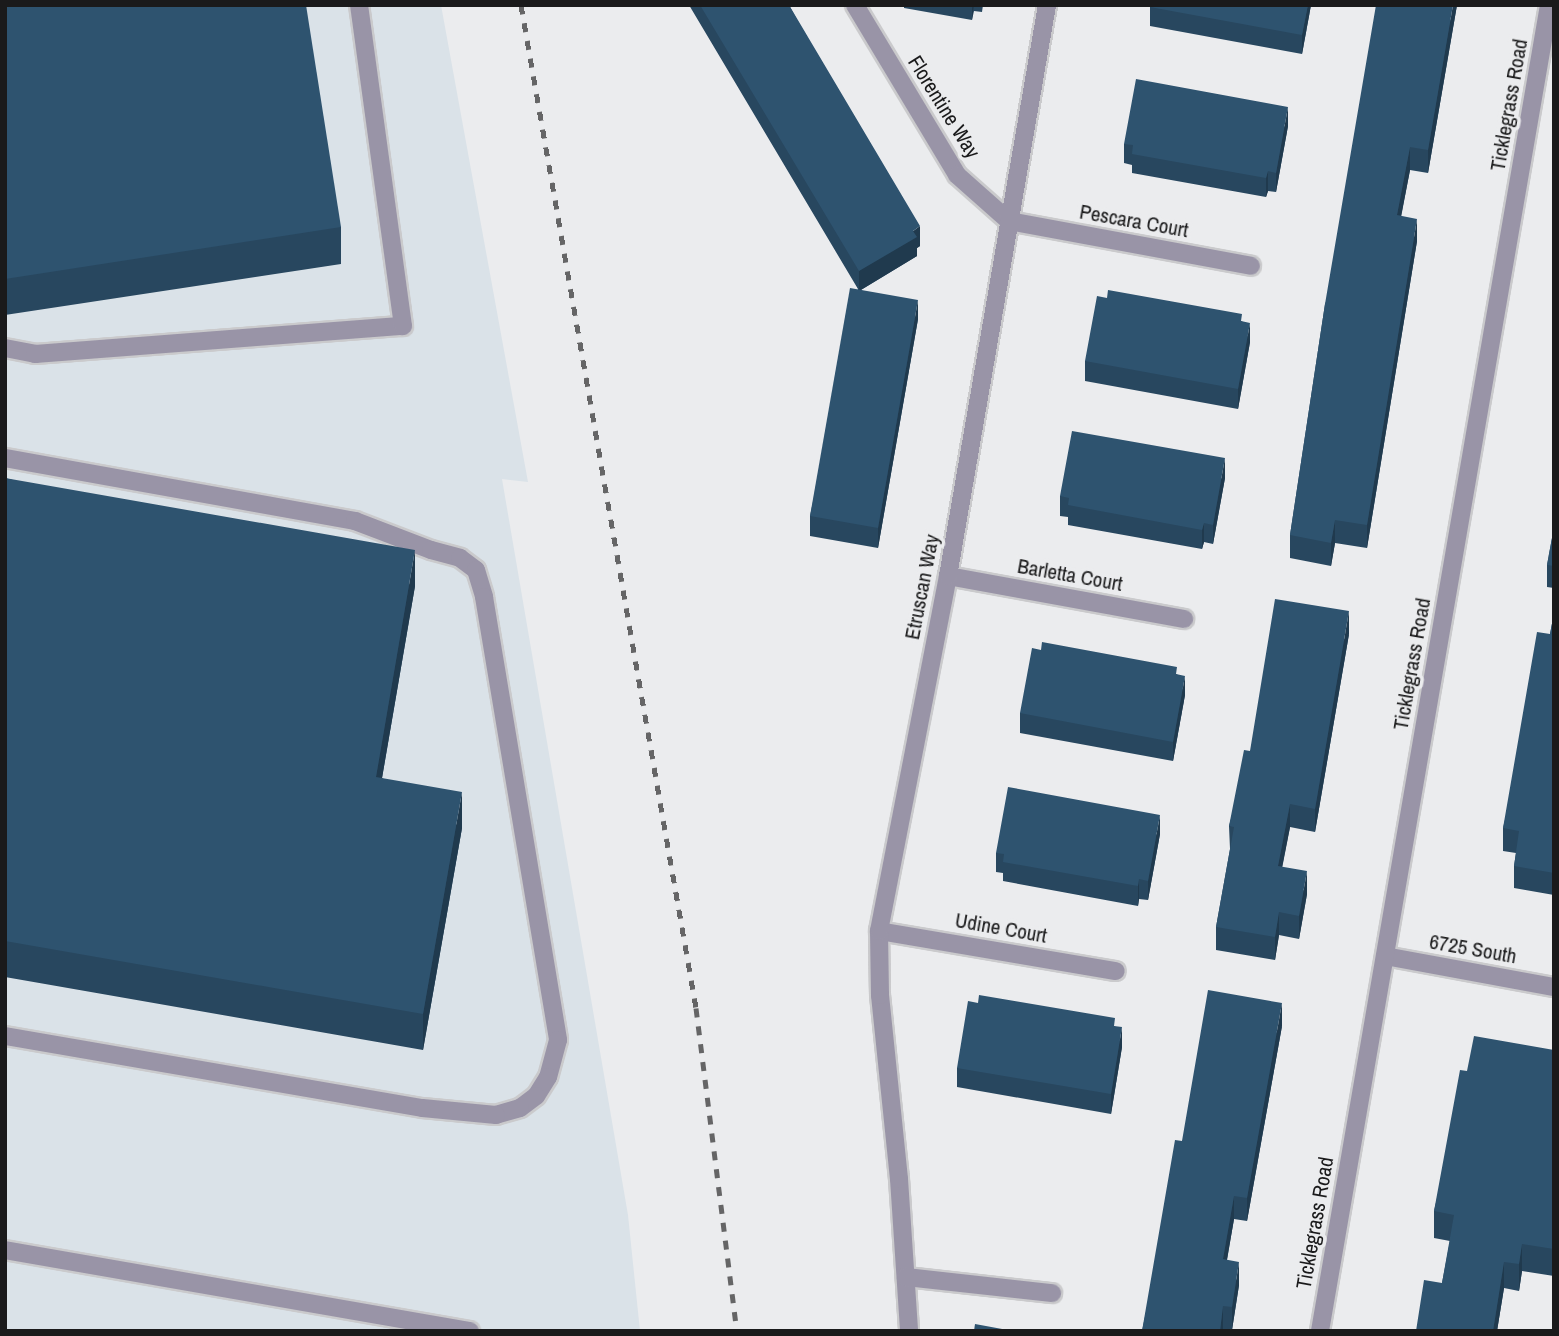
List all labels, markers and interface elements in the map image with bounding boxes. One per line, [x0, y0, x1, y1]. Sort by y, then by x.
street label: Ticklegrass Road [1485, 37, 1533, 173]
street label: Florentine Way [903, 51, 985, 163]
street label: Pescara Court [1078, 199, 1190, 243]
street label: Etruscan Way [899, 532, 945, 642]
street label: Barletta Court [1015, 553, 1125, 597]
street label: Ticklegrass Road [1388, 596, 1436, 732]
street label: Udine Court [953, 908, 1049, 948]
street label: 6725 South [1427, 929, 1519, 969]
street label: Ticklegrass Road [1291, 1155, 1339, 1291]

